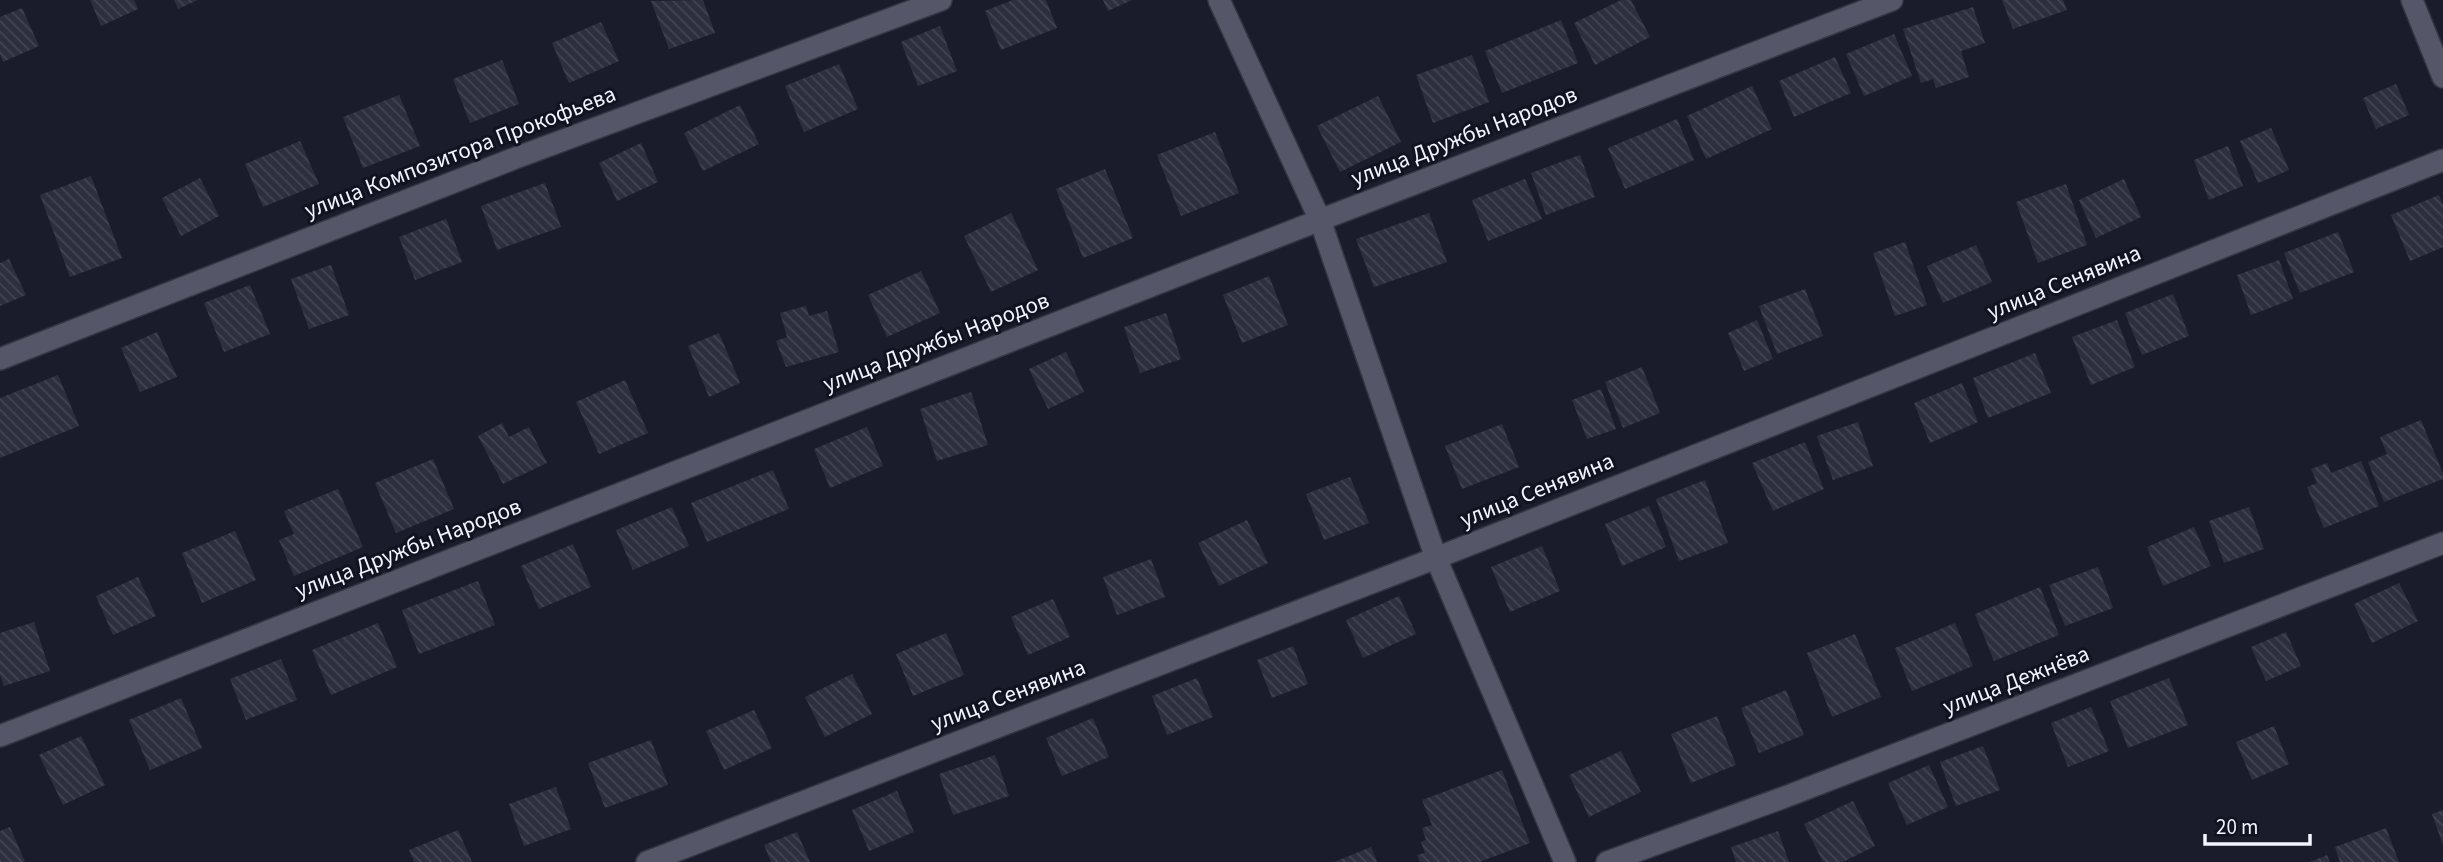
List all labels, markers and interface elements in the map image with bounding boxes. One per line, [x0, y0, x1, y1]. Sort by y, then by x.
street label: улица Композитора Прокофьева [300, 77, 620, 227]
street label: улица Дружбы Народов [1346, 78, 1582, 194]
street label: улица Сенявина [1982, 236, 2146, 328]
street label: улица Дружбы Народов [818, 284, 1054, 400]
street label: улица Сенявина [1455, 444, 1619, 536]
street label: улица Дружбы Народов [290, 490, 526, 606]
street label: улица Дежнёва [1938, 637, 2094, 723]
street label: улица Сенявина [926, 650, 1090, 740]
scale bar [2205, 802, 2310, 846]
text: 20 m [2216, 812, 2258, 842]

